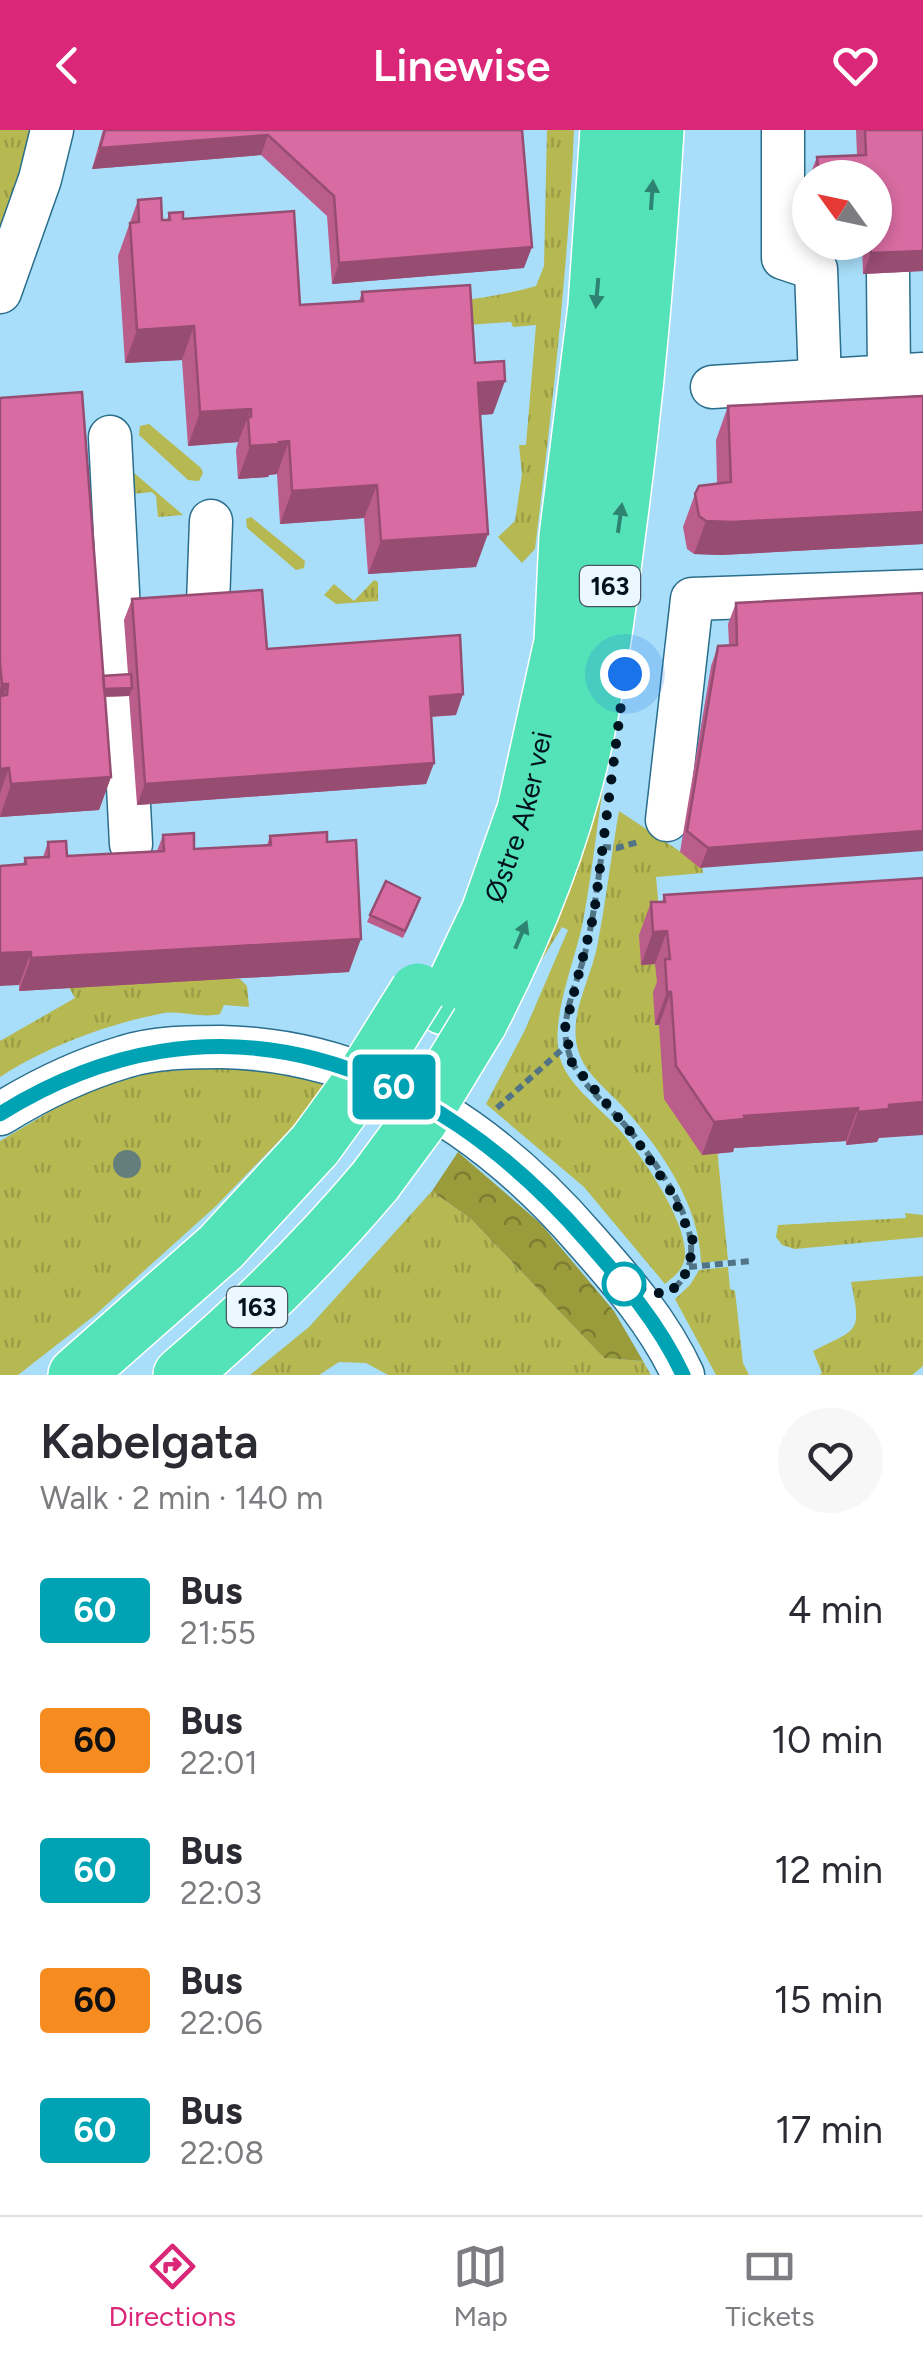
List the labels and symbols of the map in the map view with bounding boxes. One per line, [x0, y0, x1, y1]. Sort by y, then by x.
north arrow [792, 160, 892, 260]
one-way arrow [645, 179, 661, 210]
one-way arrow [588, 278, 604, 310]
one-way arrow [612, 502, 628, 534]
road number: 163 [580, 566, 640, 606]
your location [600, 649, 650, 699]
street label: Østre Aker vei [477, 728, 559, 907]
one-way arrow [513, 920, 529, 950]
line badge: 60 [349, 1054, 439, 1120]
unlabelled marker [603, 1263, 645, 1305]
road number: 163 [227, 1287, 287, 1327]

